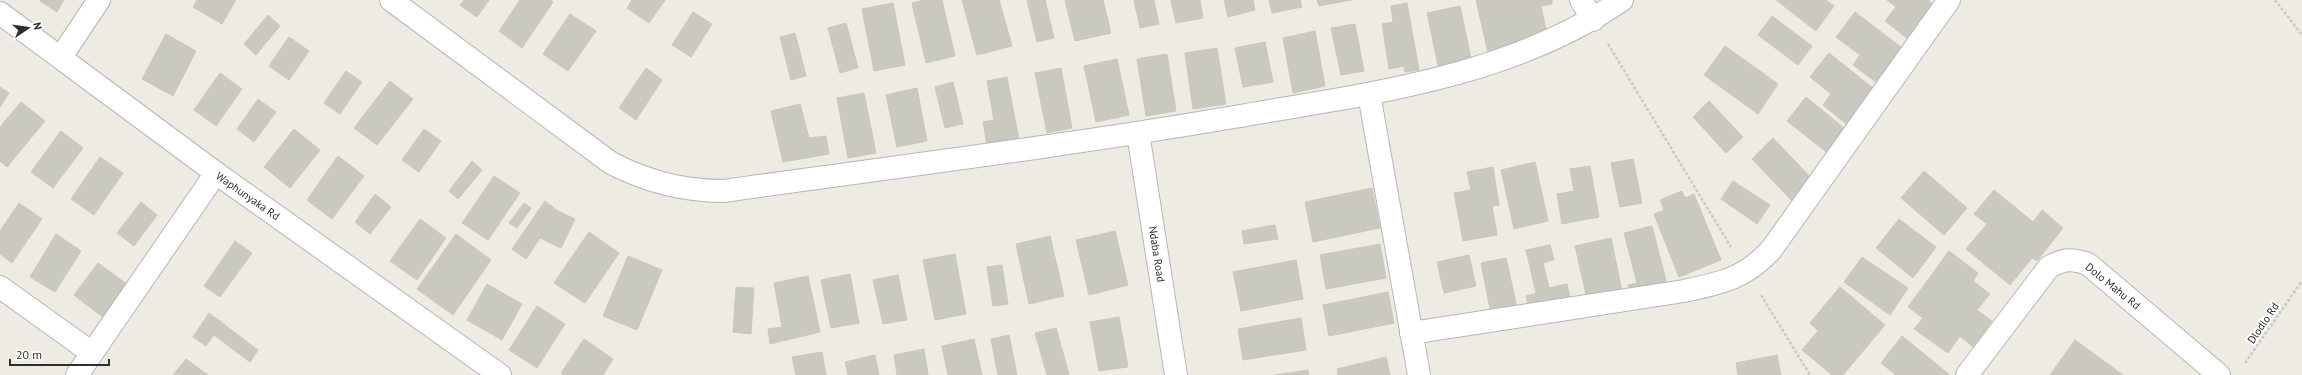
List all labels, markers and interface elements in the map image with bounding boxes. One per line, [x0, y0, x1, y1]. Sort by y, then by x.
north arrow [8, 8, 48, 48]
text: N [30, 21, 45, 31]
street label: Waphunyaka Rd [213, 169, 283, 223]
street label: Ndaba Road [1146, 225, 1168, 283]
street label: Dolo Mahu Rd [2083, 260, 2143, 312]
street label: Dlodlo Rd [2244, 300, 2282, 346]
scale bar [10, 341, 109, 367]
text: 20 m [16, 347, 42, 362]

